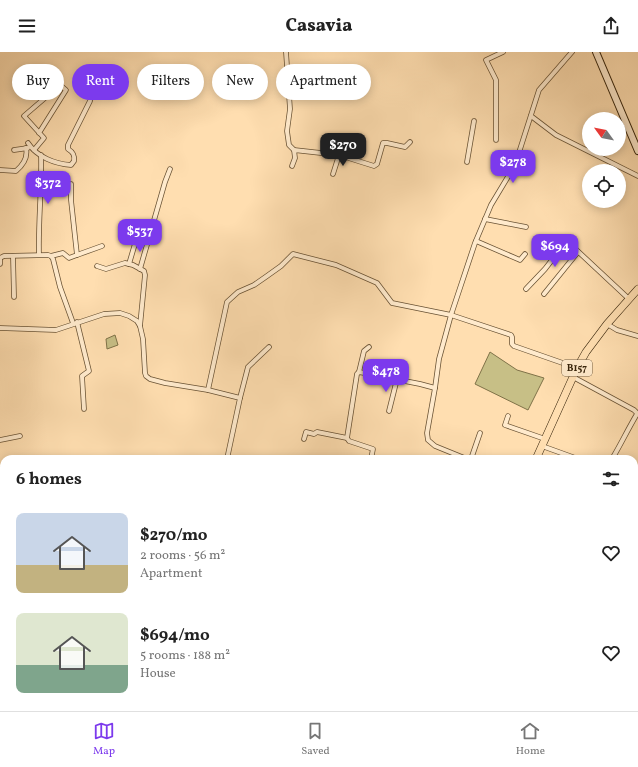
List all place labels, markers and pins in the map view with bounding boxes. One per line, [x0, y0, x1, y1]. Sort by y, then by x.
pin: $270 [319, 133, 367, 167]
pin: $278 [489, 150, 537, 184]
pin: $372 [24, 171, 72, 205]
pin: $537 [116, 219, 164, 253]
pin: $694 [531, 234, 579, 268]
pin: $478 [362, 359, 410, 393]

